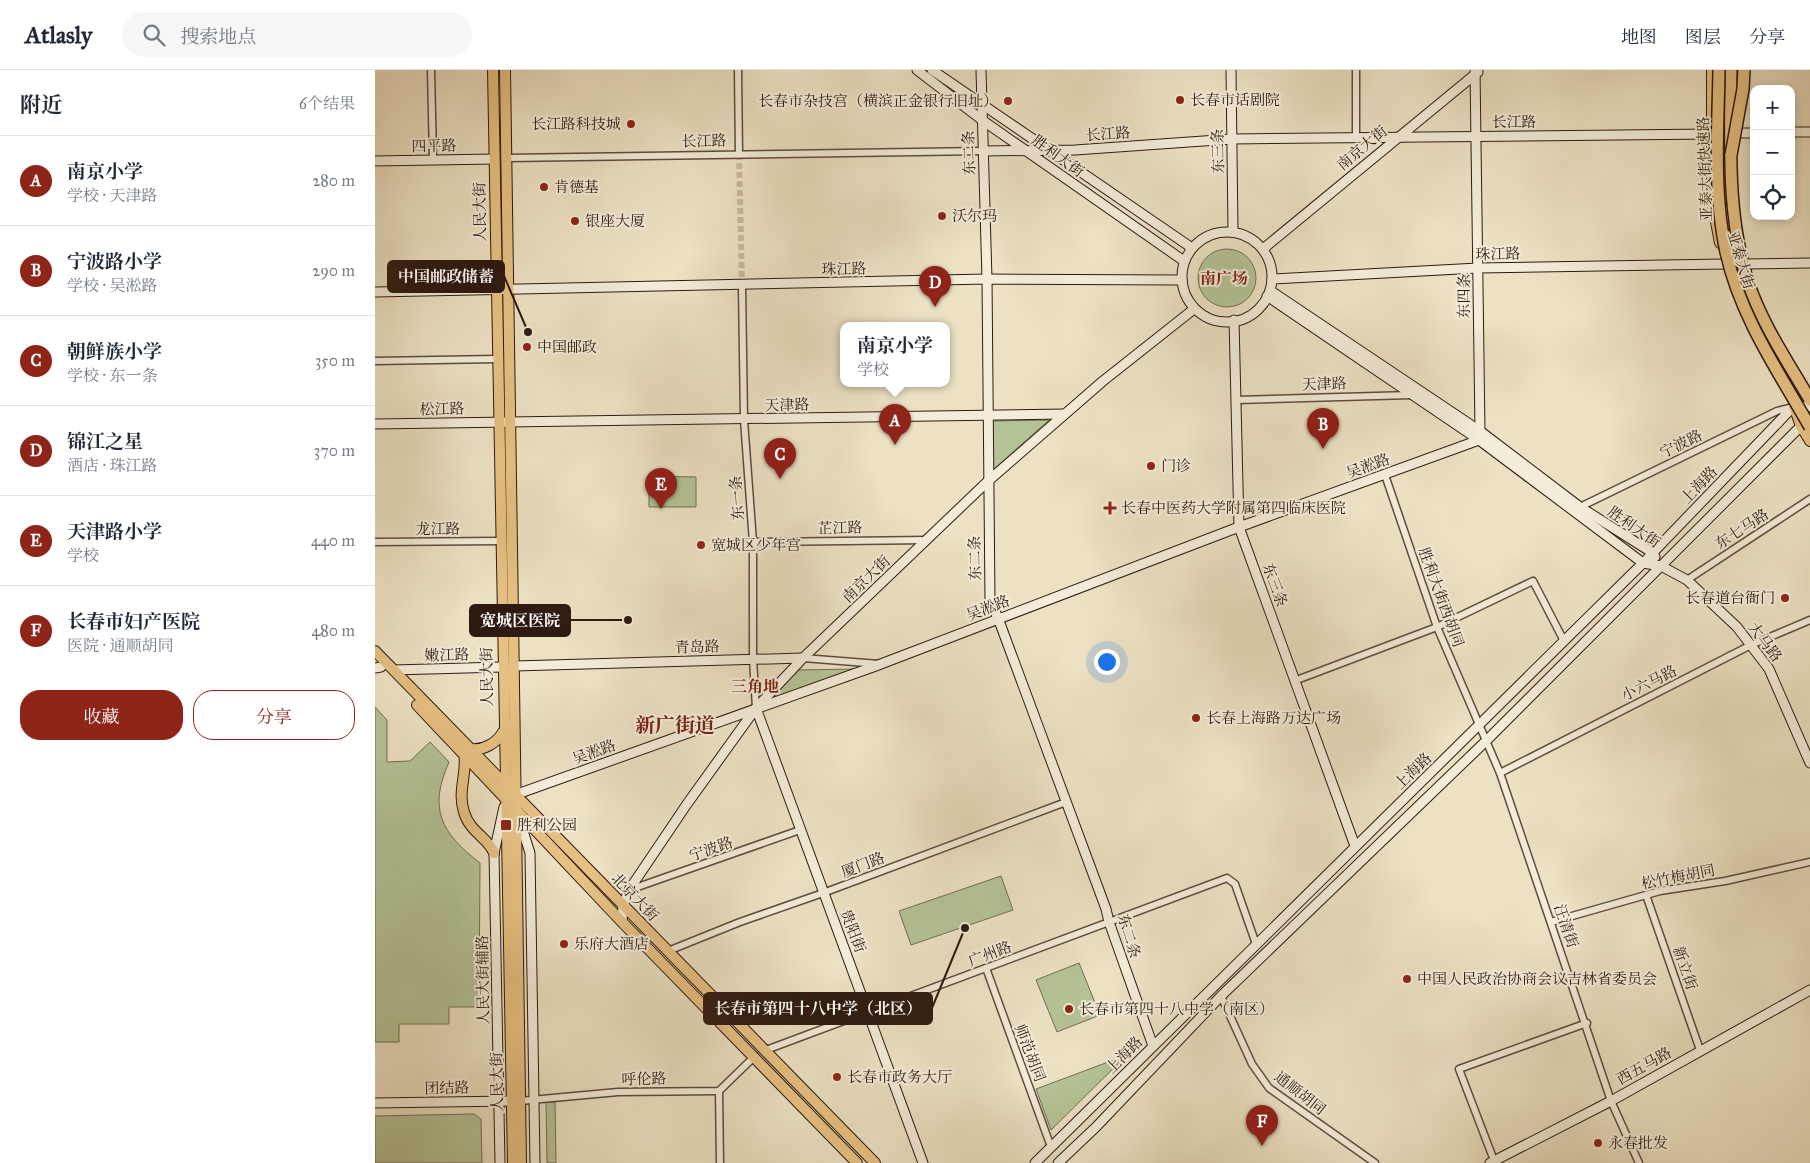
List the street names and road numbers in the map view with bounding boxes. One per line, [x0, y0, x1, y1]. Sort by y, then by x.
street label: 长江路 [1491, 113, 1537, 131]
street label: 亚泰大街快速路 [1694, 116, 1716, 222]
street label: 南京大街 [1333, 122, 1391, 174]
street label: 长江路 [1085, 123, 1131, 145]
street label: 东三条 [1209, 128, 1227, 174]
street label: 东二条 [959, 130, 979, 176]
street label: 胜利大街 [1028, 131, 1088, 181]
street label: 长江路 [681, 132, 727, 150]
street label: 四平路 [411, 137, 457, 155]
street label: 人民大街 [470, 182, 490, 242]
street label: 亚泰大街 [1724, 229, 1758, 291]
street label: 珠江路 [1475, 245, 1521, 263]
street label: 珠江路 [821, 260, 867, 278]
street label: 东四条 [1455, 273, 1473, 319]
street label: 天津路 [1301, 374, 1347, 394]
street label: 天津路 [764, 396, 810, 414]
street label: 松江路 [419, 400, 465, 418]
street label: 宁波路 [1657, 426, 1705, 462]
street label: 吴淞路 [1344, 450, 1392, 482]
street label: 上海路 [1677, 463, 1721, 507]
street label: 东一条 [726, 475, 748, 521]
street label: 胜利大街 [1604, 502, 1664, 552]
street label: 东七马路 [1712, 505, 1772, 553]
street label: 芷江路 [817, 519, 863, 537]
street label: 龙江路 [415, 520, 461, 538]
street label: 东二条 [966, 535, 984, 581]
street label: 胜利大街西胡同 [1415, 545, 1467, 649]
street label: 南京大街 [838, 552, 894, 606]
street label: 东三条 [1259, 561, 1291, 609]
street label: 吴淞路 [964, 592, 1012, 624]
street label: 大马路 [1744, 619, 1786, 665]
street label: 青岛路 [674, 637, 720, 657]
street label: 嫩江路 [424, 646, 470, 664]
street label: 人民大街 [477, 647, 497, 707]
street label: 小六马路 [1618, 661, 1680, 705]
street label: 吴淞路 [570, 736, 618, 768]
street label: 上海路 [1391, 749, 1435, 793]
street label: 宁波路 [687, 833, 735, 865]
street label: 厦门路 [839, 849, 887, 881]
street label: 松竹梅胡同 [1639, 861, 1717, 893]
street label: 北京大街 [608, 869, 662, 925]
street label: 汪清街 [1550, 902, 1582, 950]
street label: 贵阳街 [837, 907, 869, 955]
street label: 东二条 [1114, 912, 1144, 960]
street label: 人民大街辅路 [473, 935, 493, 1025]
street label: 广州路 [966, 938, 1014, 970]
street label: 新立街 [1669, 944, 1701, 992]
street label: 师范胡同 [1011, 1022, 1049, 1084]
street label: 上海路 [1102, 1033, 1146, 1077]
street label: 西五马路 [1613, 1044, 1675, 1088]
street label: 人民大街 [487, 1052, 507, 1112]
street label: 通顺胡同 [1271, 1067, 1329, 1119]
street label: 呼伦路 [621, 1070, 667, 1088]
street label: 团结路 [424, 1079, 470, 1097]

